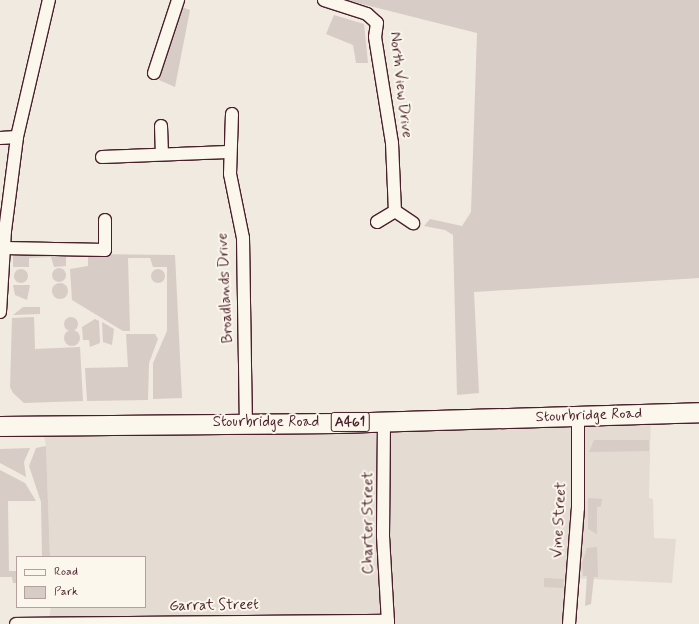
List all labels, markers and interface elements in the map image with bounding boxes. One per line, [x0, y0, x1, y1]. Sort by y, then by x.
street label: North View Drive [385, 32, 415, 138]
street label: Broadlands Drive [214, 233, 238, 343]
street label: Stourbridge Road [536, 405, 642, 427]
road number: A461 [330, 410, 370, 434]
street label: Stourbridge Road [213, 414, 319, 432]
street label: Charter Street [360, 472, 378, 574]
street label: Vine Street [549, 482, 571, 558]
legend [16, 556, 146, 608]
text: Road [54, 564, 78, 580]
text: Park [54, 584, 78, 600]
street label: Garrat Street [168, 596, 260, 616]

